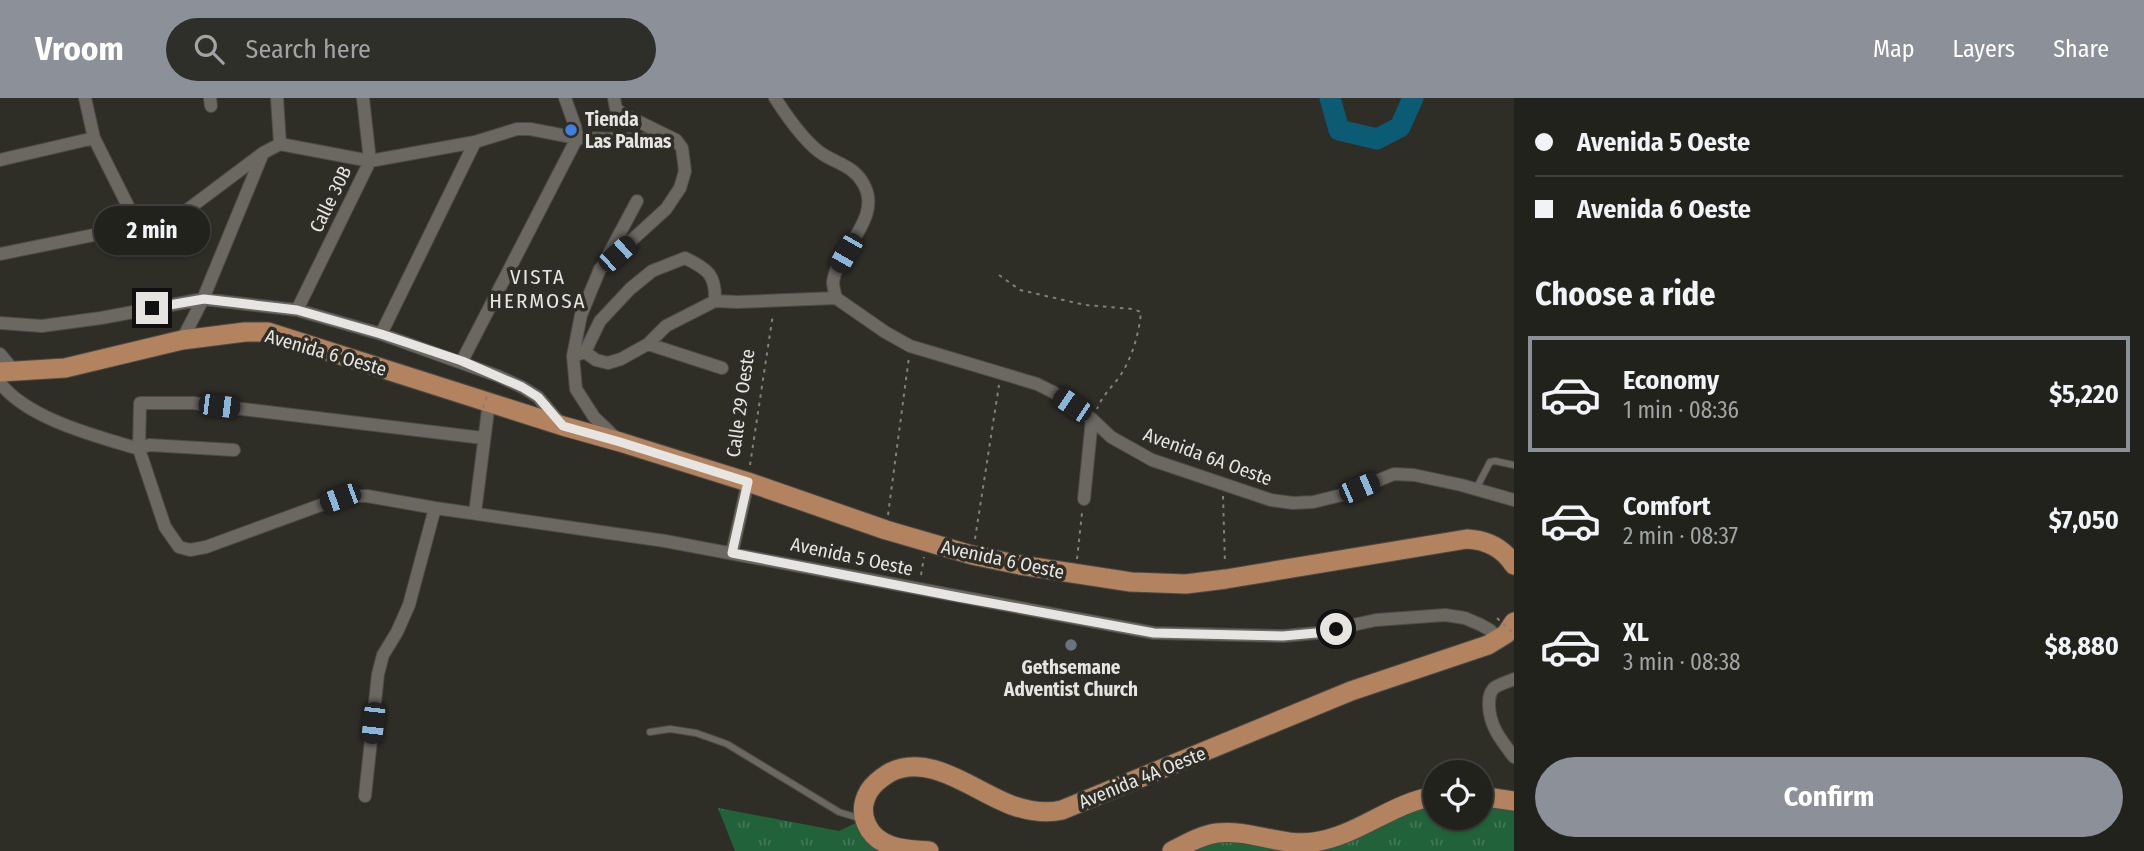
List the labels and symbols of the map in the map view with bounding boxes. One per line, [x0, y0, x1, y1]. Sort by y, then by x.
place label: Tienda Las Palmas [585, 108, 672, 153]
marker: Tienda Las Palmas [563, 122, 579, 138]
street label: Calle 30B [304, 162, 356, 236]
callout: 2 min [94, 206, 210, 256]
car [827, 230, 866, 276]
car [595, 232, 640, 276]
district label: VISTA HERMOSA [489, 264, 587, 314]
route end [136, 292, 168, 324]
street label: Avenida 6 Oeste [263, 324, 389, 381]
street label: Calle 29 Oeste [722, 347, 759, 459]
car [1049, 385, 1096, 425]
car [197, 393, 242, 419]
street label: Avenida 6A Oeste [1140, 423, 1275, 490]
car [1336, 470, 1383, 506]
car [317, 481, 364, 515]
street label: Avenida 5 Oeste [789, 532, 915, 581]
street label: Avenida 6 Oeste [939, 535, 1066, 584]
route start [1320, 613, 1352, 645]
marker: Gethsemane Adventist Church [1063, 637, 1079, 653]
place label: Gethsemane Adventist Church [1003, 656, 1138, 701]
car [361, 701, 386, 745]
street label: Avenida 4A Oeste [1075, 742, 1209, 813]

